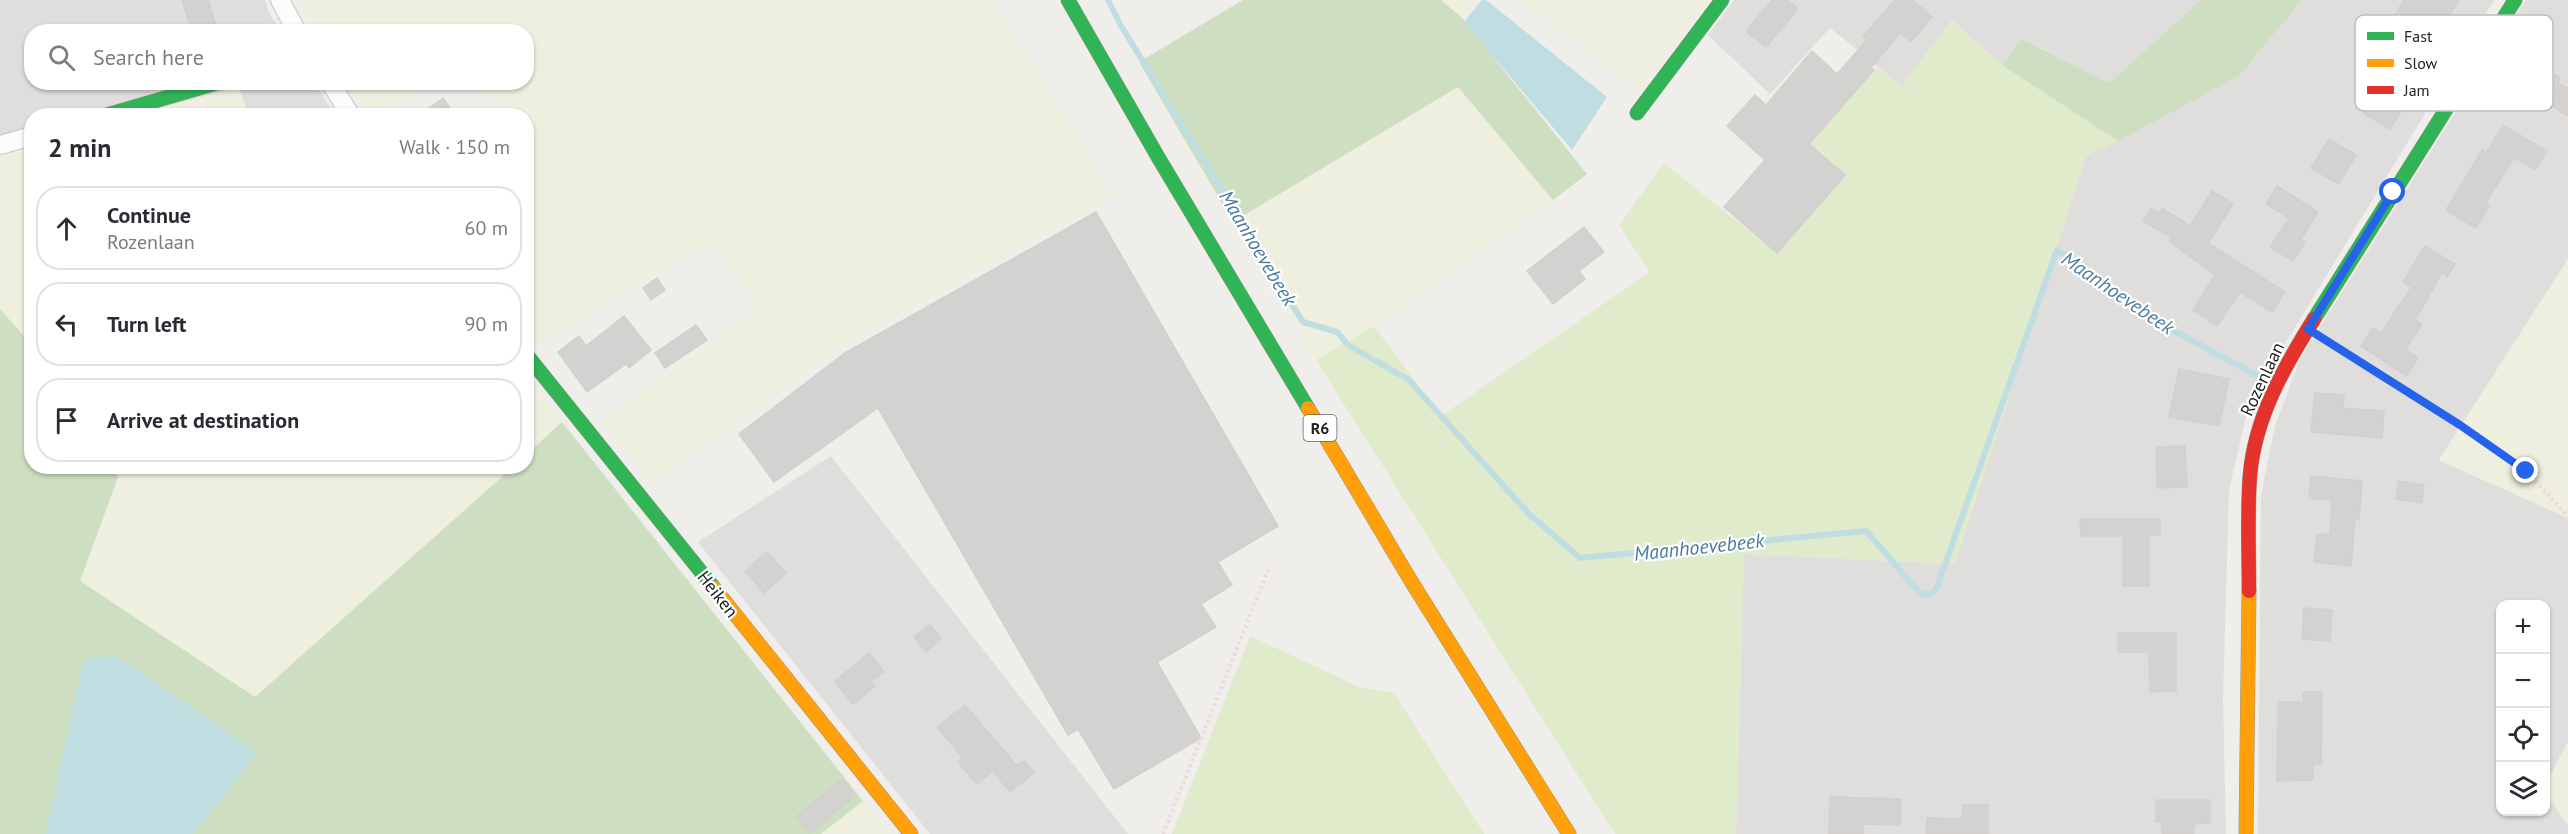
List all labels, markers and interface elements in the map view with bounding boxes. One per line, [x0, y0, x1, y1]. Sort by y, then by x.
legend [2355, 15, 2553, 111]
search box [24, 24, 534, 90]
text: Fast [2404, 26, 2433, 46]
icon: search [45, 41, 78, 74]
text: Search here [93, 43, 204, 71]
text: Slow [2404, 53, 2438, 73]
text: Jam [2403, 80, 2430, 100]
text: 2 min [48, 131, 111, 164]
text: Walk · 150 m [399, 134, 510, 160]
route start [2379, 178, 2405, 204]
water label: Maanhoevebeek [1213, 185, 1303, 312]
text: Continue [107, 201, 191, 229]
icon: ahead [50, 212, 83, 245]
text: 60 m [465, 215, 508, 241]
text: Rozenlaan [107, 229, 195, 255]
water label: Maanhoevebeek [2057, 246, 2180, 341]
icon: left [50, 308, 83, 341]
text: Turn left [107, 310, 187, 338]
text: 90 m [465, 311, 508, 337]
street label: Rozenlaan [2235, 338, 2289, 420]
icon: arrive [50, 404, 83, 437]
text: Arrive at destination [107, 406, 299, 434]
road number: R6 [1304, 415, 1336, 441]
route end [2512, 457, 2538, 483]
water label: Maanhoevebeek [1633, 527, 1766, 567]
street label: Heiken [692, 566, 744, 622]
map controls [2496, 600, 2550, 816]
button: + [2496, 600, 2550, 654]
button: − [2496, 654, 2550, 708]
button: locate [2496, 708, 2550, 762]
button: layers [2496, 762, 2550, 816]

